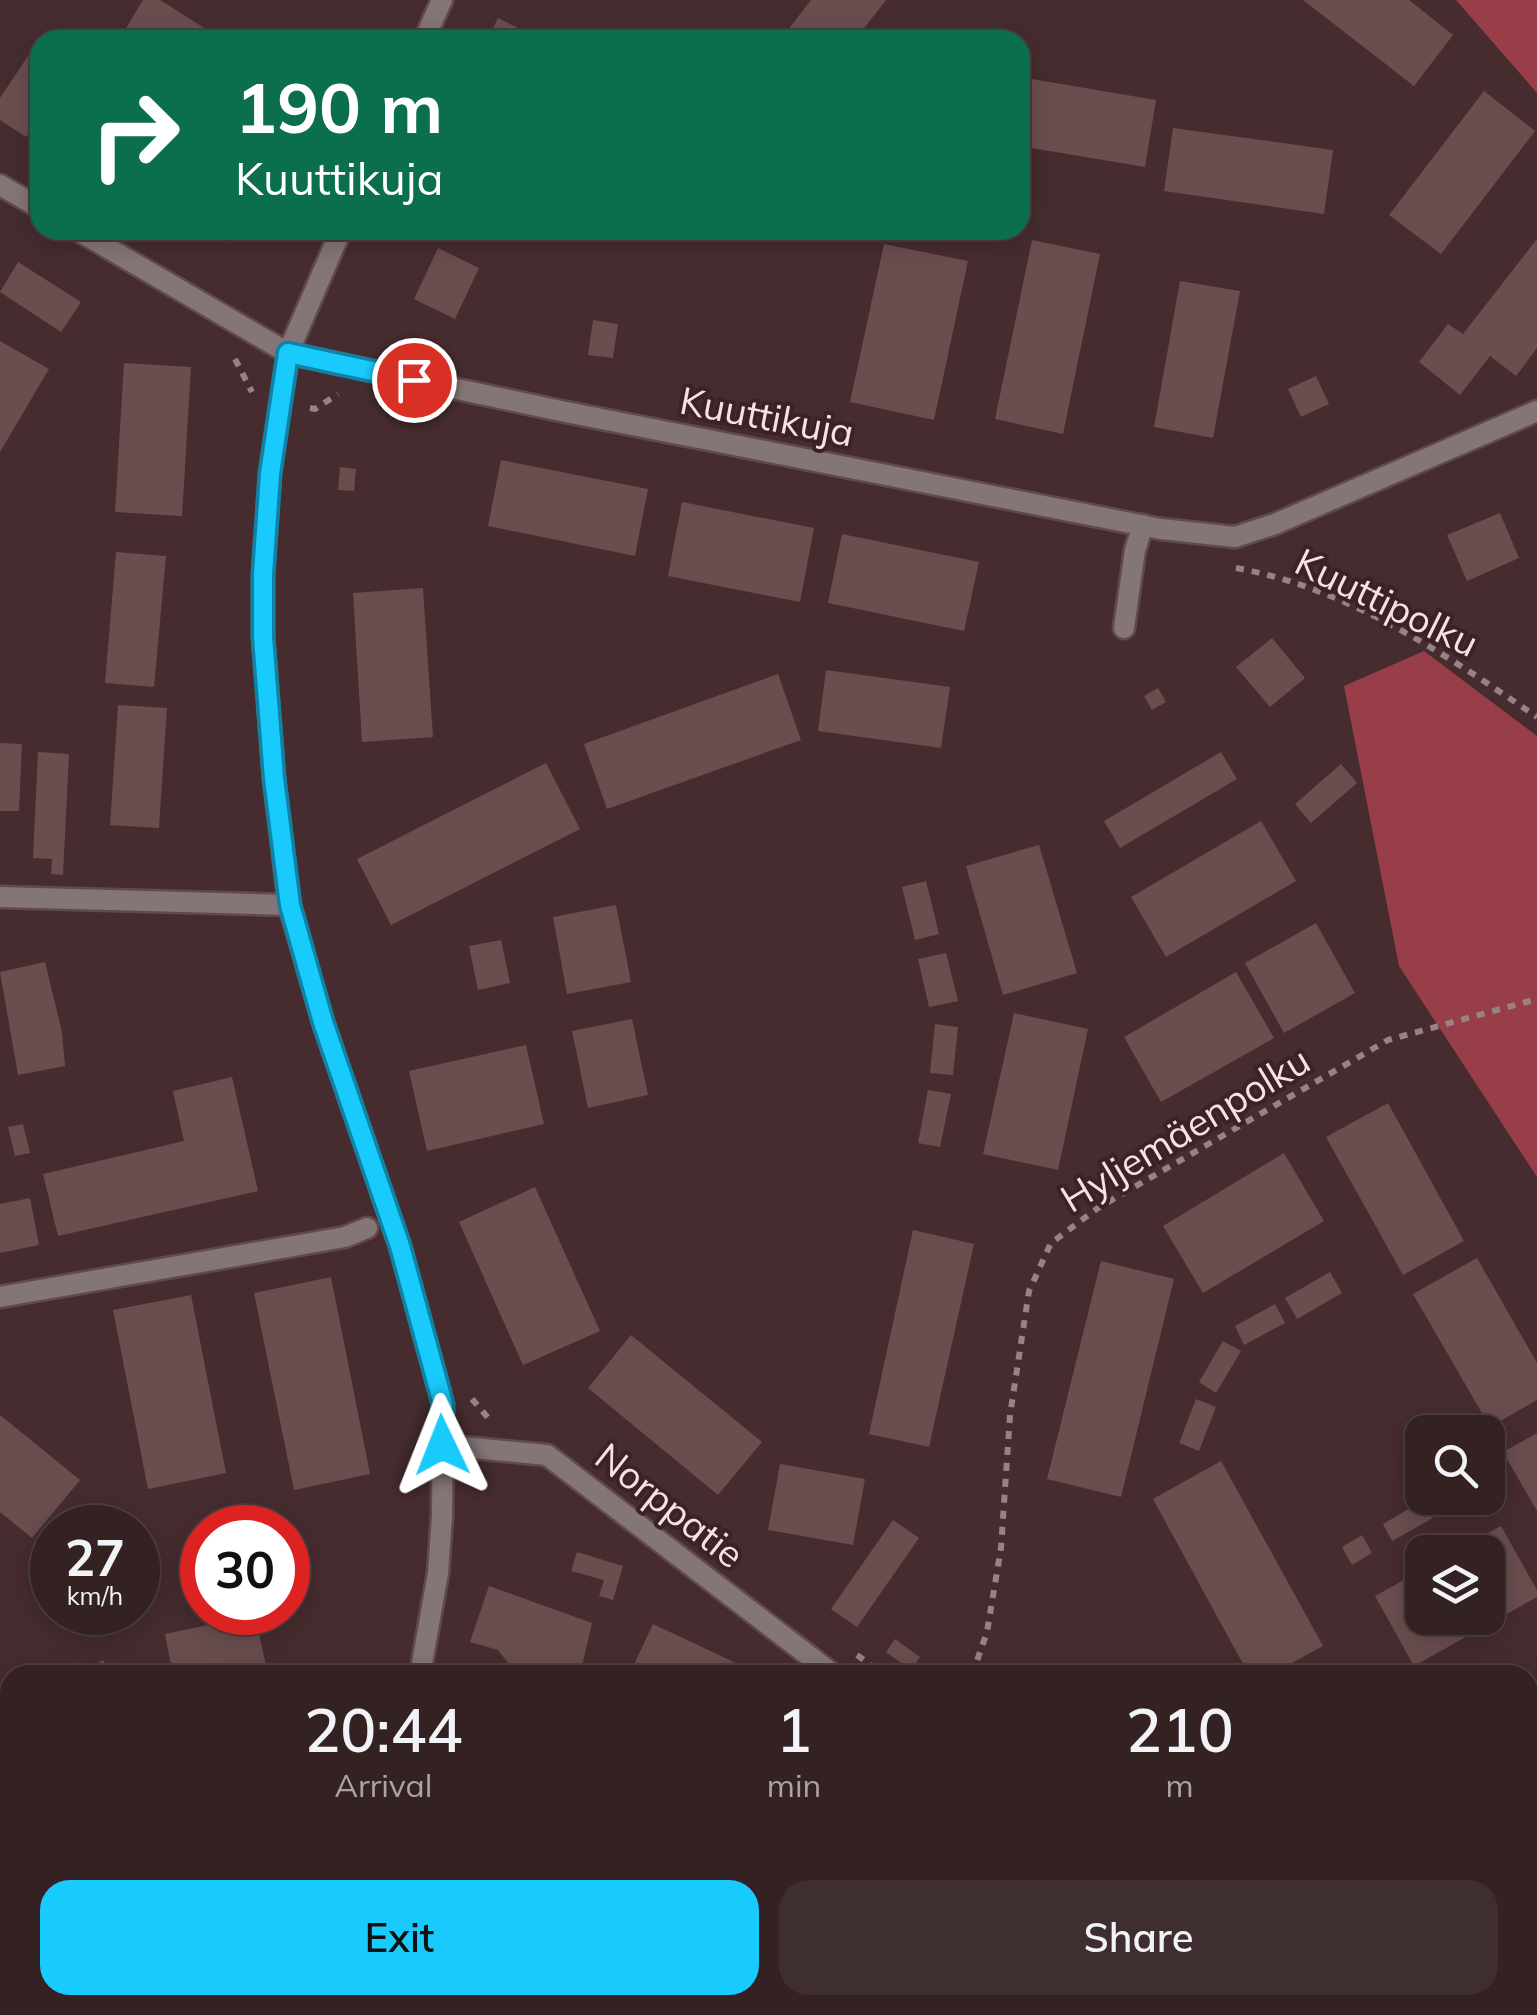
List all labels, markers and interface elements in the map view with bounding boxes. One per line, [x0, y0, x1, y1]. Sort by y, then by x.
text: 190 m [235, 63, 443, 151]
icon: right [70, 70, 200, 200]
text: Kuuttikuja [235, 150, 443, 206]
pin [372, 338, 457, 423]
icon: arrive [387, 353, 442, 408]
street label: Kuuttikuja [676, 376, 858, 456]
street label: Kuuttipolku [1288, 537, 1486, 667]
street label: Hyljemäenpolku [1052, 1036, 1318, 1222]
position arrow [390, 1393, 494, 1497]
map controls [1405, 1415, 1505, 1635]
button: search [1405, 1415, 1505, 1515]
street label: Norppatie [586, 1432, 754, 1578]
speed limit sign: 30 [180, 1505, 310, 1635]
text: 27 [65, 1526, 125, 1589]
button: layers [1405, 1535, 1505, 1635]
text: km/h [67, 1580, 123, 1611]
text: 20:44 [304, 1692, 463, 1767]
text: 1 [776, 1692, 812, 1767]
text: 210 [1126, 1692, 1234, 1767]
text: Arrival [335, 1765, 432, 1805]
text: min [767, 1765, 821, 1805]
text: m [1166, 1765, 1194, 1805]
button: Exit [40, 1880, 759, 1995]
button: Share [779, 1880, 1498, 1995]

